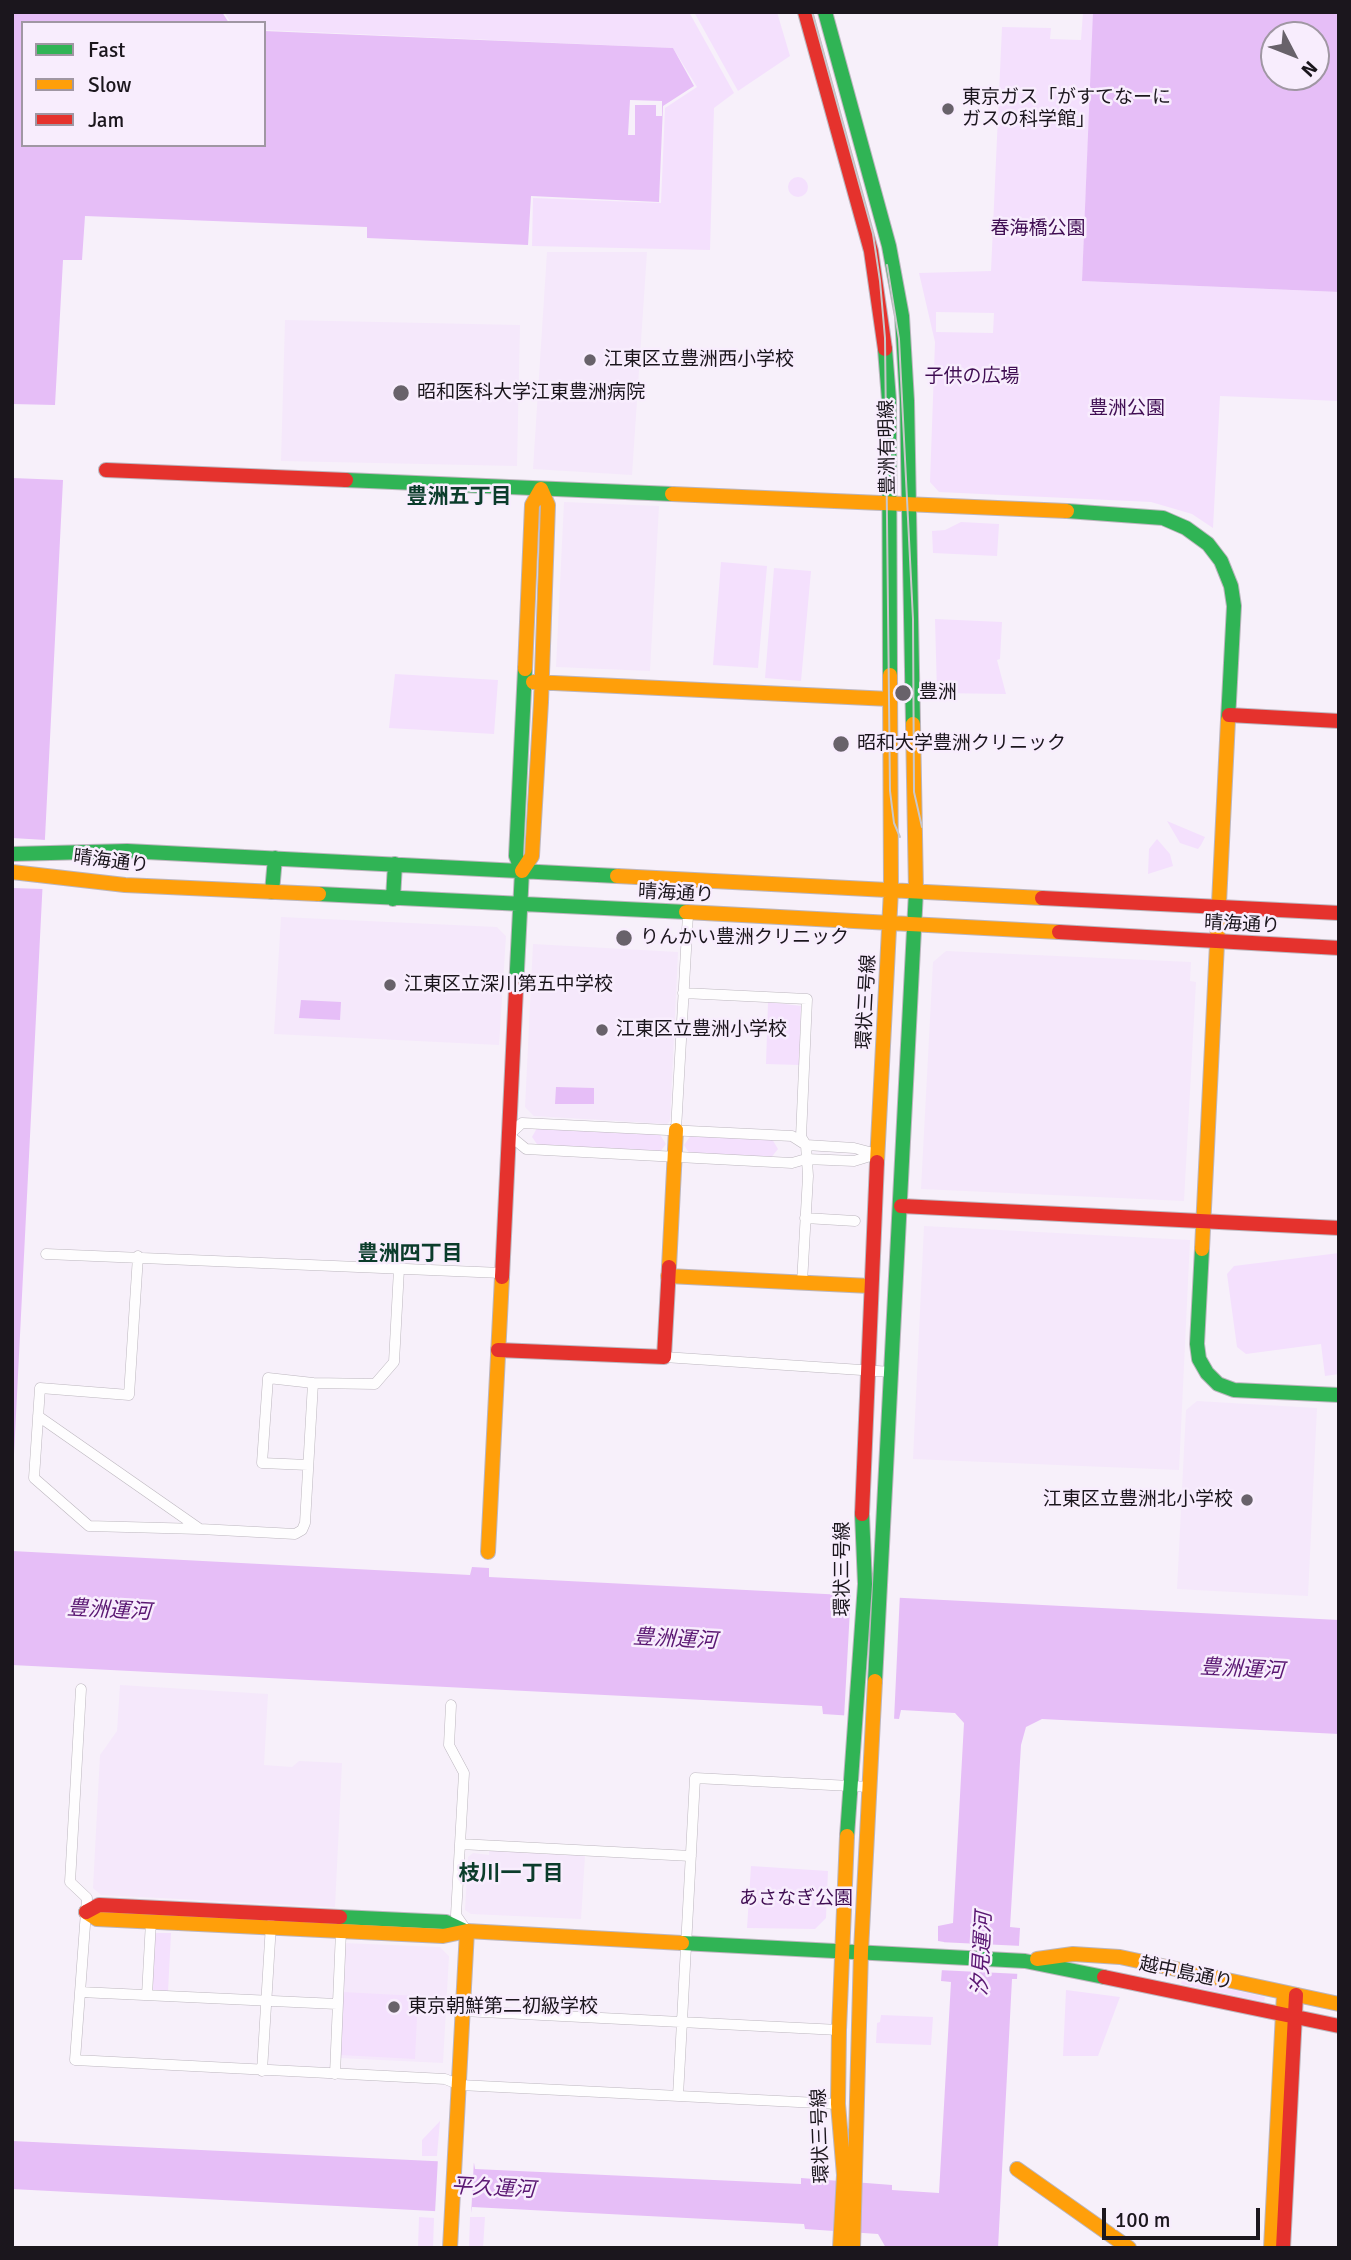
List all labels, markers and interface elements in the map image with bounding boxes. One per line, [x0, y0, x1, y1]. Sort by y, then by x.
legend [21, 21, 266, 147]
north arrow [1260, 21, 1330, 91]
text: Fast [88, 37, 125, 63]
text: N [1296, 56, 1322, 82]
text: Slow [88, 72, 132, 98]
place label: 東京ガス「がすてなーに ガスの科学館」 [962, 87, 1171, 131]
marker: 東京ガス「がすてなーに ガスの科学館」 [940, 101, 956, 117]
text: Jam [88, 107, 124, 133]
park label: 春海橋公園 [991, 218, 1085, 240]
place label: 江東区立豊洲西小学校 [604, 349, 794, 371]
marker: 江東区立豊洲西小学校 [582, 352, 598, 368]
park label: 子供の広場 [925, 366, 1019, 388]
place label: 昭和医科大学江東豊洲病院 [417, 382, 645, 404]
marker: 昭和医科大学江東豊洲病院 [391, 383, 411, 403]
park label: 豊洲公園 [1089, 398, 1165, 420]
street label: 豊洲有明線 [876, 399, 900, 495]
district label: 豊洲五丁目 [407, 484, 511, 510]
place label: 豊洲 [919, 682, 957, 704]
marker: 豊洲 [893, 683, 913, 703]
place label: 昭和大学豊洲クリニック [857, 733, 1066, 755]
marker: 昭和大学豊洲クリニック [831, 734, 851, 754]
street label: 晴海通り [72, 846, 150, 878]
street label: 晴海通り [637, 881, 715, 907]
street label: 晴海通り [1203, 912, 1281, 938]
place label: りんかい豊洲クリニック [640, 927, 849, 949]
marker: りんかい豊洲クリニック [614, 928, 634, 948]
street label: 環状三号線 [853, 954, 881, 1050]
place label: 江東区立深川第五中学校 [404, 974, 613, 996]
marker: 江東区立深川第五中学校 [382, 977, 398, 993]
place label: 江東区立豊洲小学校 [616, 1019, 787, 1041]
marker: 江東区立豊洲小学校 [594, 1022, 610, 1038]
district label: 豊洲四丁目 [358, 1241, 462, 1267]
place label: 江東区立豊洲北小学校 [1043, 1489, 1233, 1511]
marker: 江東区立豊洲北小学校 [1239, 1492, 1255, 1508]
street label: 環状三号線 [832, 1522, 854, 1616]
water label: 豊洲運河 [66, 1596, 152, 1626]
water label: 豊洲運河 [632, 1625, 718, 1655]
water label: 豊洲運河 [1199, 1655, 1285, 1685]
district label: 枝川一丁目 [459, 1861, 563, 1887]
park label: あさなぎ公園 [739, 1888, 853, 1910]
water label: 汐見運河 [968, 1911, 998, 1997]
street label: 越中島通り [1137, 1953, 1235, 1995]
place label: 東京朝鮮第二初級学校 [408, 1996, 598, 2018]
marker: 東京朝鮮第二初級学校 [386, 1999, 402, 2015]
street label: 環状三号線 [808, 2088, 834, 2184]
water label: 平久運河 [450, 2174, 536, 2204]
scale bar [1106, 2194, 1264, 2238]
text: 100 m [1115, 2207, 1170, 2233]

